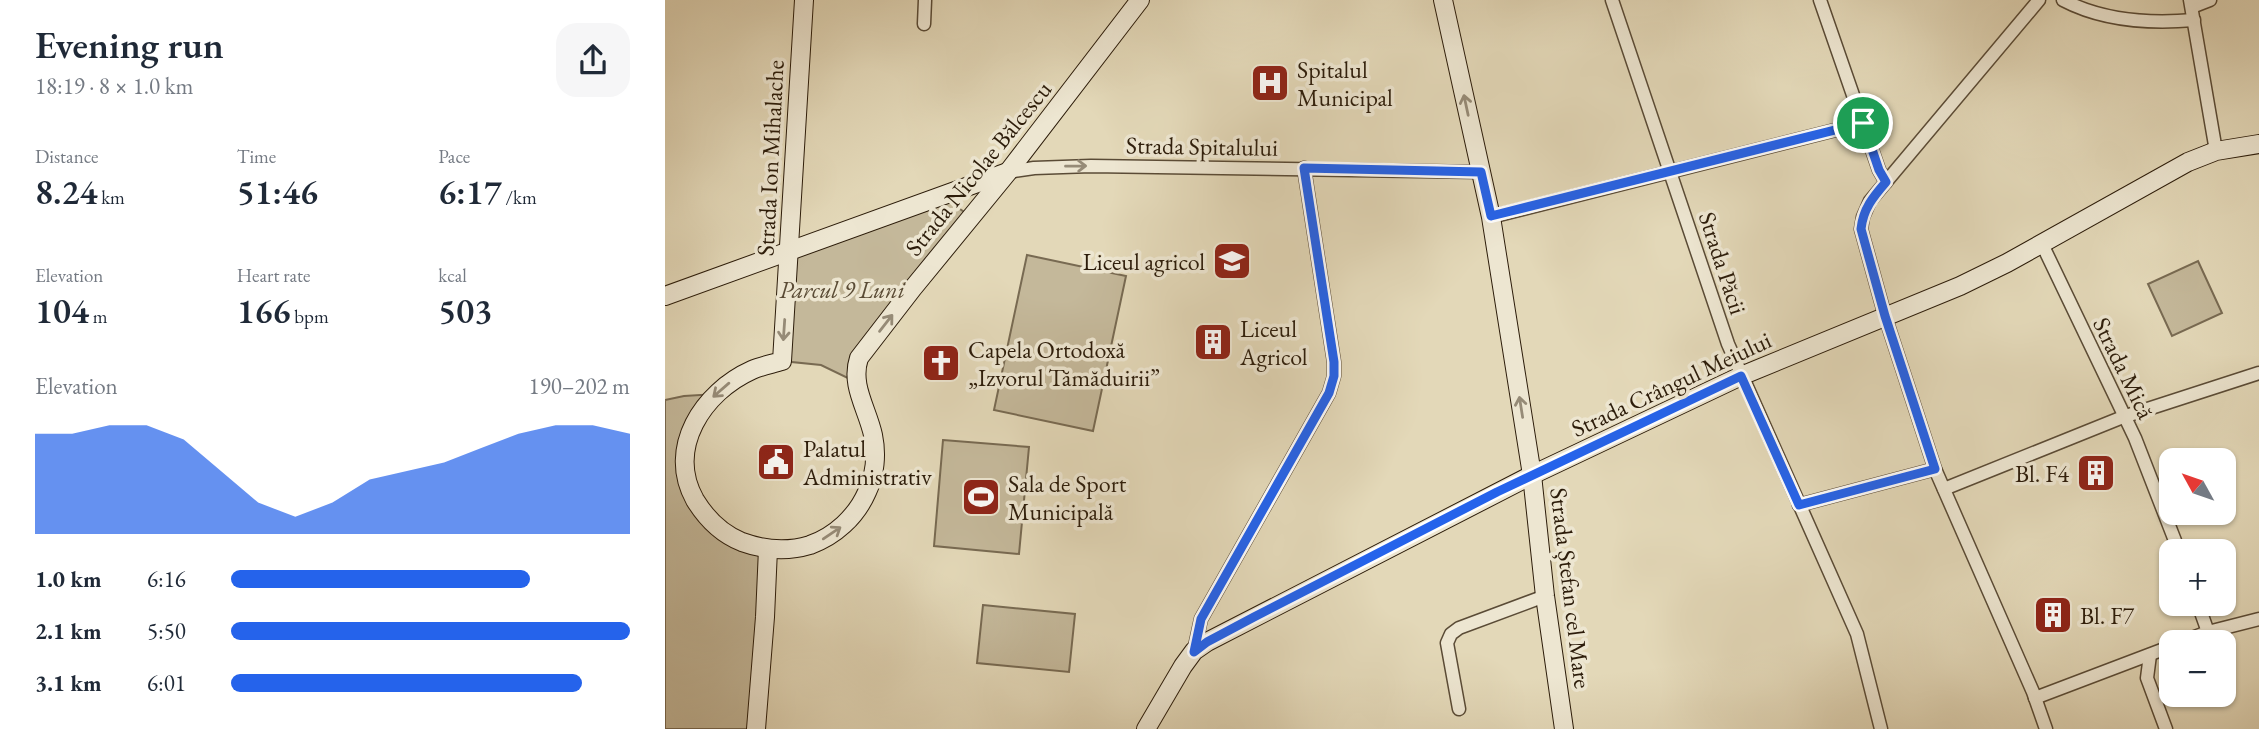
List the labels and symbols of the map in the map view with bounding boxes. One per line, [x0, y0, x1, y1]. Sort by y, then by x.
place label: Spitalul Municipal [1297, 54, 1393, 113]
street label: Strada Ion Mihalache [749, 59, 791, 257]
hospital icon: Spitalul Municipal [1249, 62, 1291, 104]
street label: Strada Nicolae Bălcescu [898, 74, 1058, 262]
pin [1833, 93, 1893, 153]
one-way arrow [1459, 94, 1472, 117]
street label: Strada Spitalului [1126, 129, 1278, 163]
one-way arrow [1064, 159, 1087, 173]
street label: Strada Păcii [1692, 208, 1754, 318]
school or university icon: Liceul agricol [1211, 240, 1253, 282]
place label: Liceul agricol [1083, 246, 1205, 277]
park label: Parcul 9 Luni [779, 274, 906, 305]
street label: Strada Mică [2086, 312, 2162, 424]
place label: Liceul Agricol [1239, 313, 1308, 372]
one-way arrow [878, 314, 893, 333]
one-way arrow [778, 318, 791, 341]
building icon: Liceul Agricol [1192, 321, 1234, 363]
street label: Strada Crângul Meiului [1566, 324, 1776, 444]
place label: Capela Ortodoxă „Izvorul Tămăduirii” [968, 334, 1160, 393]
church icon: Capela Ortodoxă „Izvorul Tămăduirii” [920, 342, 962, 384]
one-way arrow [713, 382, 731, 398]
one-way arrow [1514, 396, 1527, 419]
place label: Palatul Administrativ [802, 433, 932, 492]
public building icon: Palatul Administrativ [755, 441, 797, 483]
north arrow [2159, 448, 2237, 525]
building icon: Bl. F4 [2075, 452, 2117, 494]
place label: Bl. F4 [2015, 458, 2069, 489]
place label: Sala de Sport Municipală [1008, 468, 1127, 527]
sports icon: Sala de Sport Municipală [960, 476, 1002, 518]
street label: Strada Ștefan cel Mare [1543, 486, 1599, 690]
one-way arrow [822, 525, 841, 540]
building icon: Bl. F7 [2032, 594, 2074, 636]
place label: Bl. F7 [2080, 600, 2134, 631]

